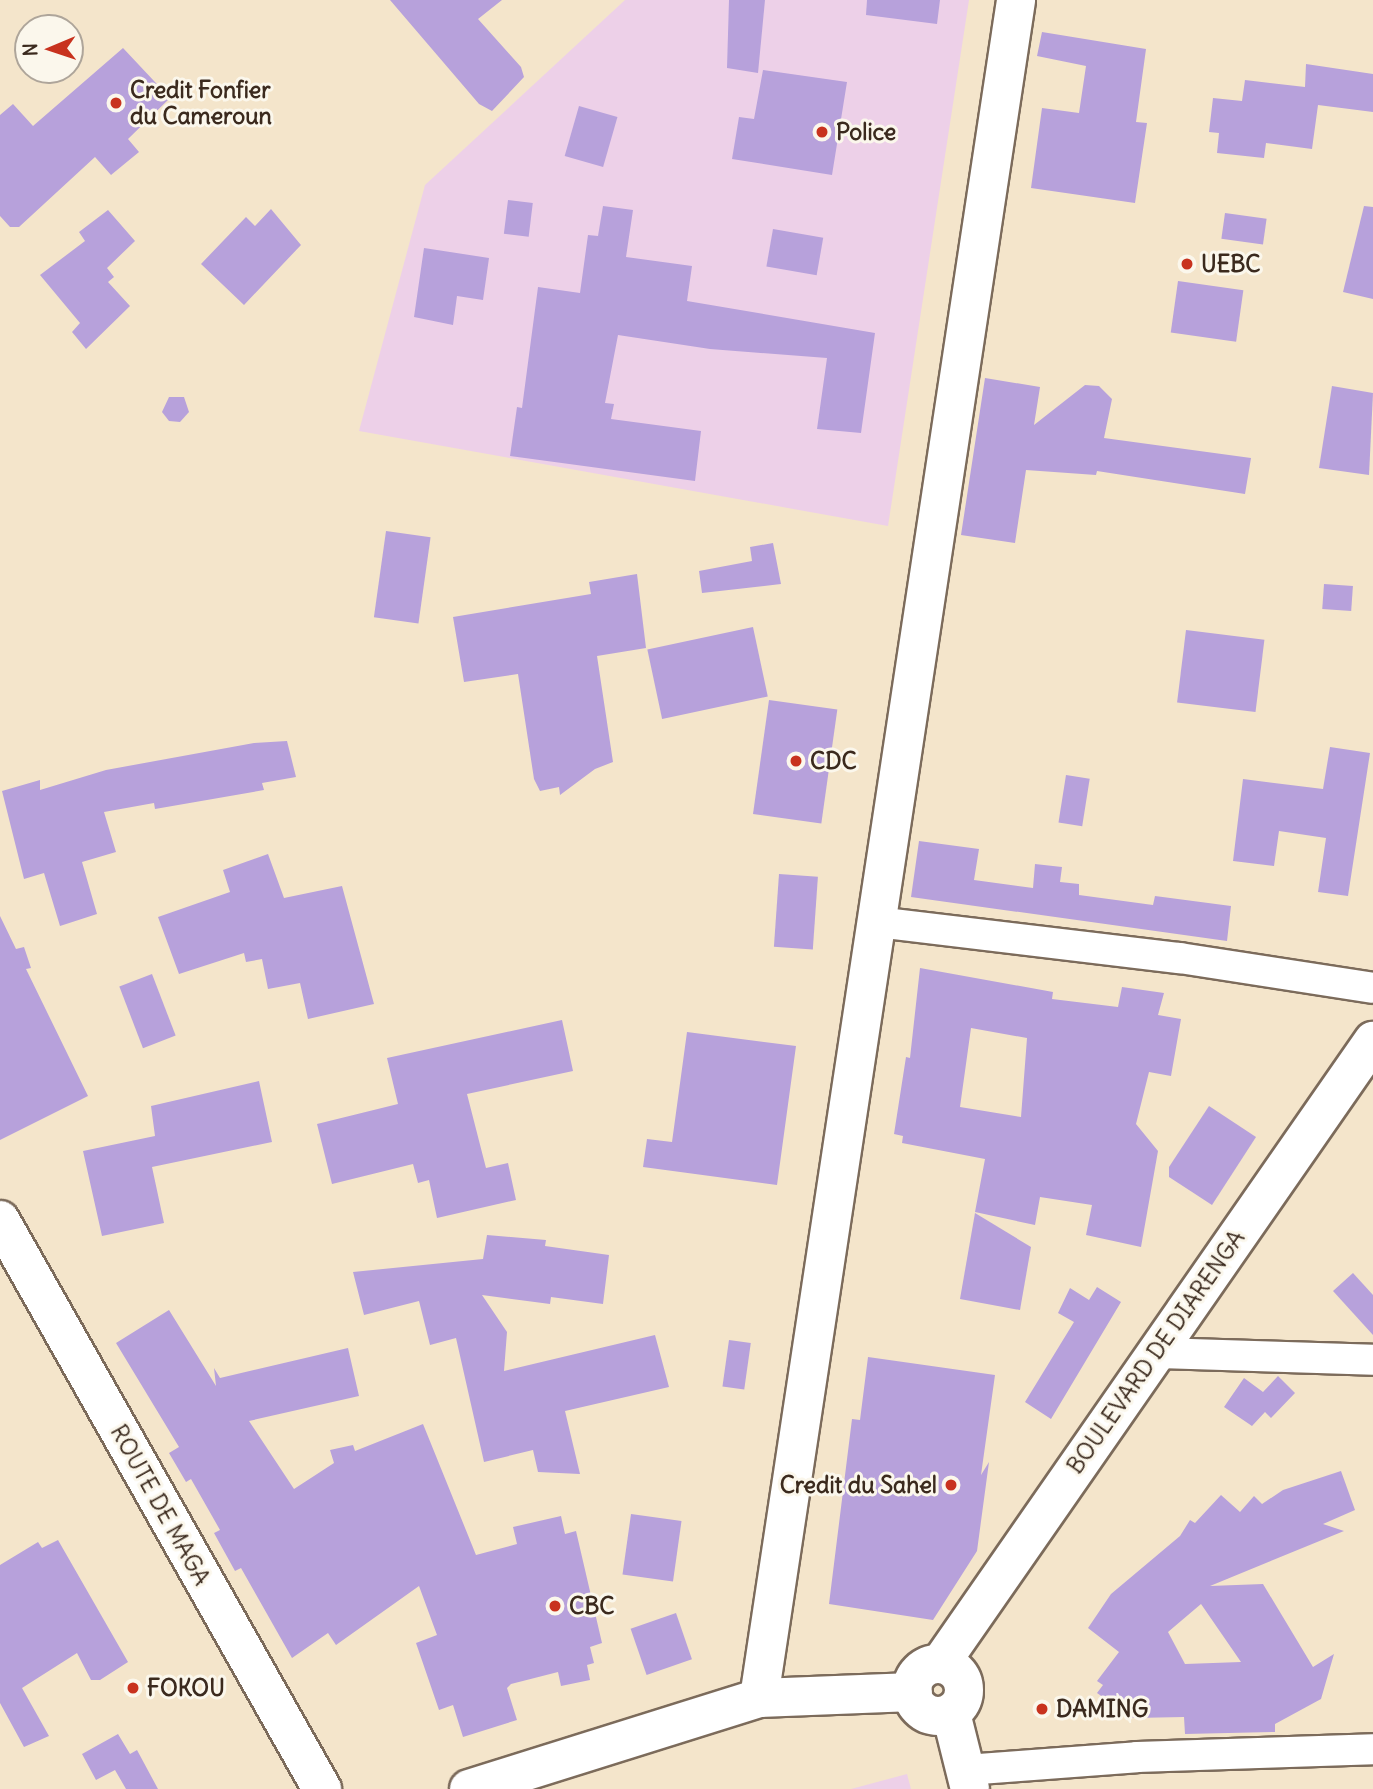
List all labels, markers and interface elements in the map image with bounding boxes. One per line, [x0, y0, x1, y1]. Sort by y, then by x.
north arrow [14, 14, 84, 84]
text: N [18, 43, 42, 57]
place label: Credit Fonfier du Cameroun [130, 76, 272, 130]
marker: Credit Fonfier du Cameroun [108, 95, 124, 111]
place label: Police [836, 118, 896, 146]
marker: Police [814, 124, 830, 140]
place label: UEBC [1201, 250, 1260, 278]
marker: UEBC [1179, 256, 1195, 272]
place label: CDC [810, 747, 857, 775]
marker: CDC [788, 753, 804, 769]
street label: BOULEVARD DE DIARENGA [1061, 1225, 1251, 1479]
street label: ROUTE DE MAGA [104, 1420, 216, 1590]
place label: Credit du Sahel [780, 1471, 937, 1499]
marker: Credit du Sahel [943, 1477, 959, 1493]
place label: CBC [569, 1592, 614, 1620]
marker: CBC [547, 1598, 563, 1614]
place label: FOKOU [147, 1674, 225, 1702]
marker: FOKOU [125, 1680, 141, 1696]
place label: DAMING [1056, 1695, 1148, 1723]
marker: DAMING [1034, 1701, 1050, 1717]

